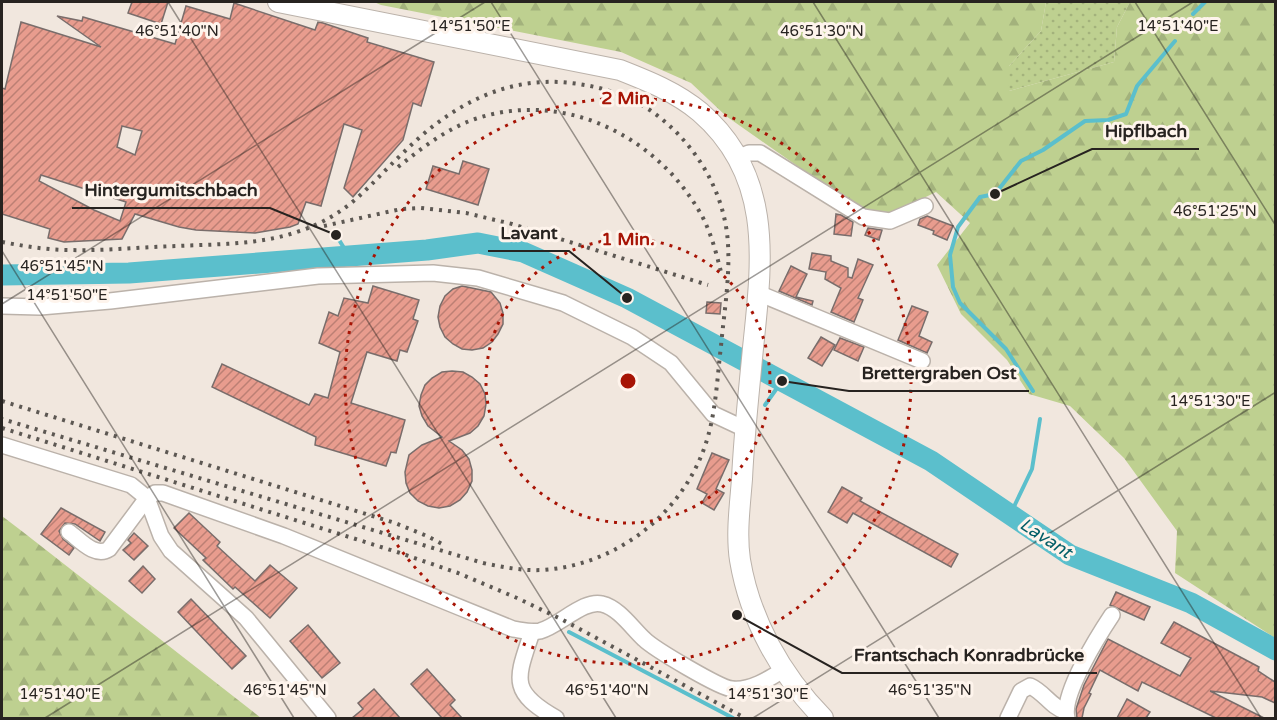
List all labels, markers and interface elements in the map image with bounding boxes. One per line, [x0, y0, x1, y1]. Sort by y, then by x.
text: 14°51'50"E [429, 17, 511, 35]
text: 14°51'40"E [1137, 17, 1219, 35]
text: 46°51'40"N [135, 22, 219, 40]
text: 46°51'30"N [780, 22, 864, 40]
text: 2 Min. [601, 87, 655, 109]
callout: Hipflbach [1092, 113, 1199, 149]
text: Hipflbach [1105, 120, 1187, 142]
callout: Hintergumitschbach [72, 172, 270, 208]
text: Hintergumitschbach [84, 179, 258, 201]
text: 46°51'25"N [1173, 202, 1257, 220]
callout: Lavant [488, 215, 569, 251]
text: Lavant [500, 222, 558, 244]
text: 1 Min. [601, 228, 655, 250]
text: 46°51'45"N [20, 257, 104, 275]
text: 14°51'50"E [26, 286, 108, 304]
callout: Brettergraben Ost [849, 355, 1029, 391]
text: Brettergraben Ost [861, 362, 1017, 384]
centre of rings [618, 371, 638, 391]
text: 14°51'30"E [1169, 392, 1251, 410]
water label: Lavant [1016, 513, 1078, 564]
callout: Frantschach Konradbrücke [842, 637, 1097, 673]
text: Frantschach Konradbrücke [854, 644, 1084, 666]
text: 46°51'45"N [243, 681, 327, 699]
text: 46°51'40"N [565, 681, 649, 699]
text: 46°51'35"N [888, 681, 972, 699]
text: 14°51'40"E [19, 685, 101, 703]
text: 14°51'30"E [727, 685, 809, 703]

